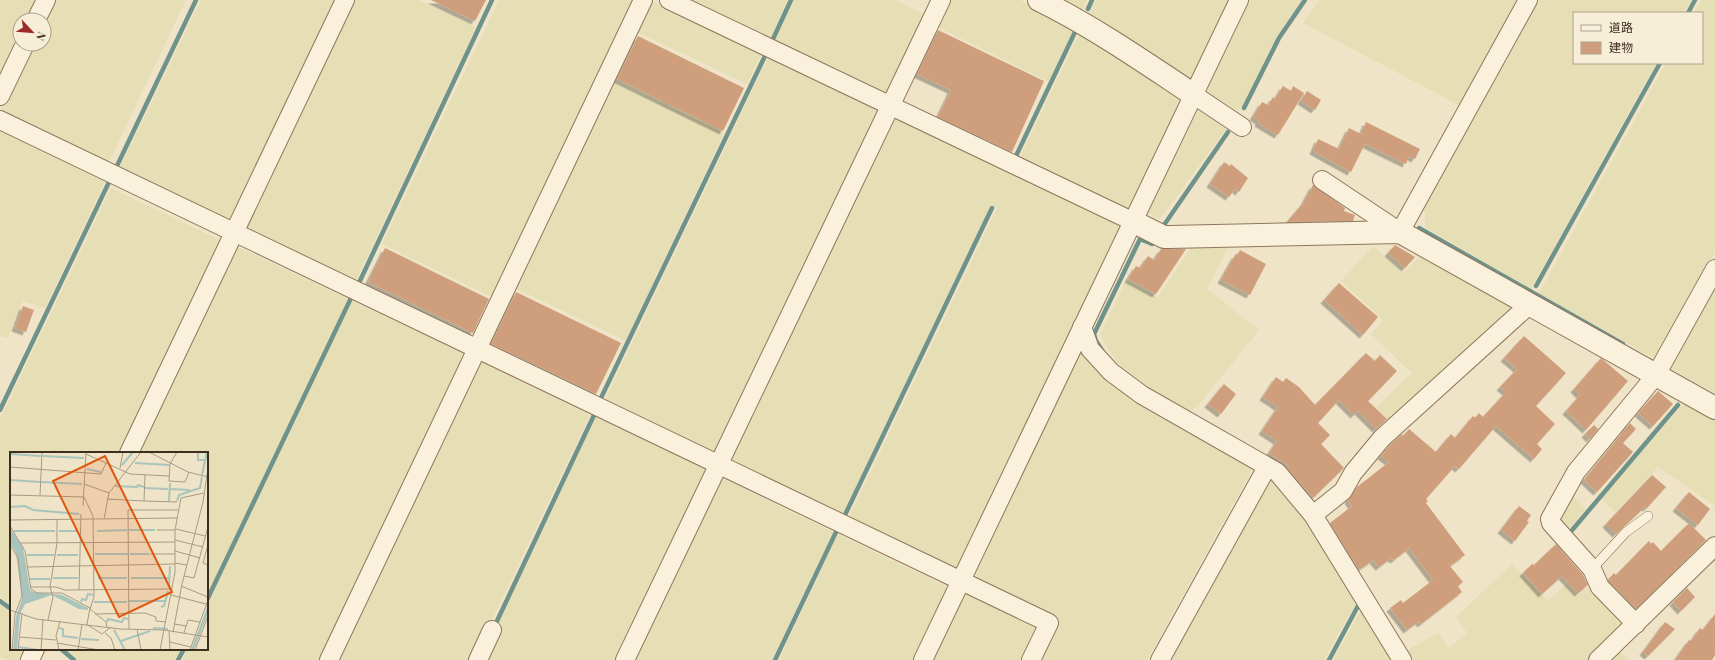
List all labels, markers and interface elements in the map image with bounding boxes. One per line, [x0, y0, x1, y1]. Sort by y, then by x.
north arrow [12, 12, 52, 52]
legend [1573, 12, 1703, 64]
text: 道路 [1609, 19, 1633, 35]
text: N [33, 30, 50, 44]
text: 建物 [1609, 39, 1633, 55]
inset map [10, 452, 208, 650]

